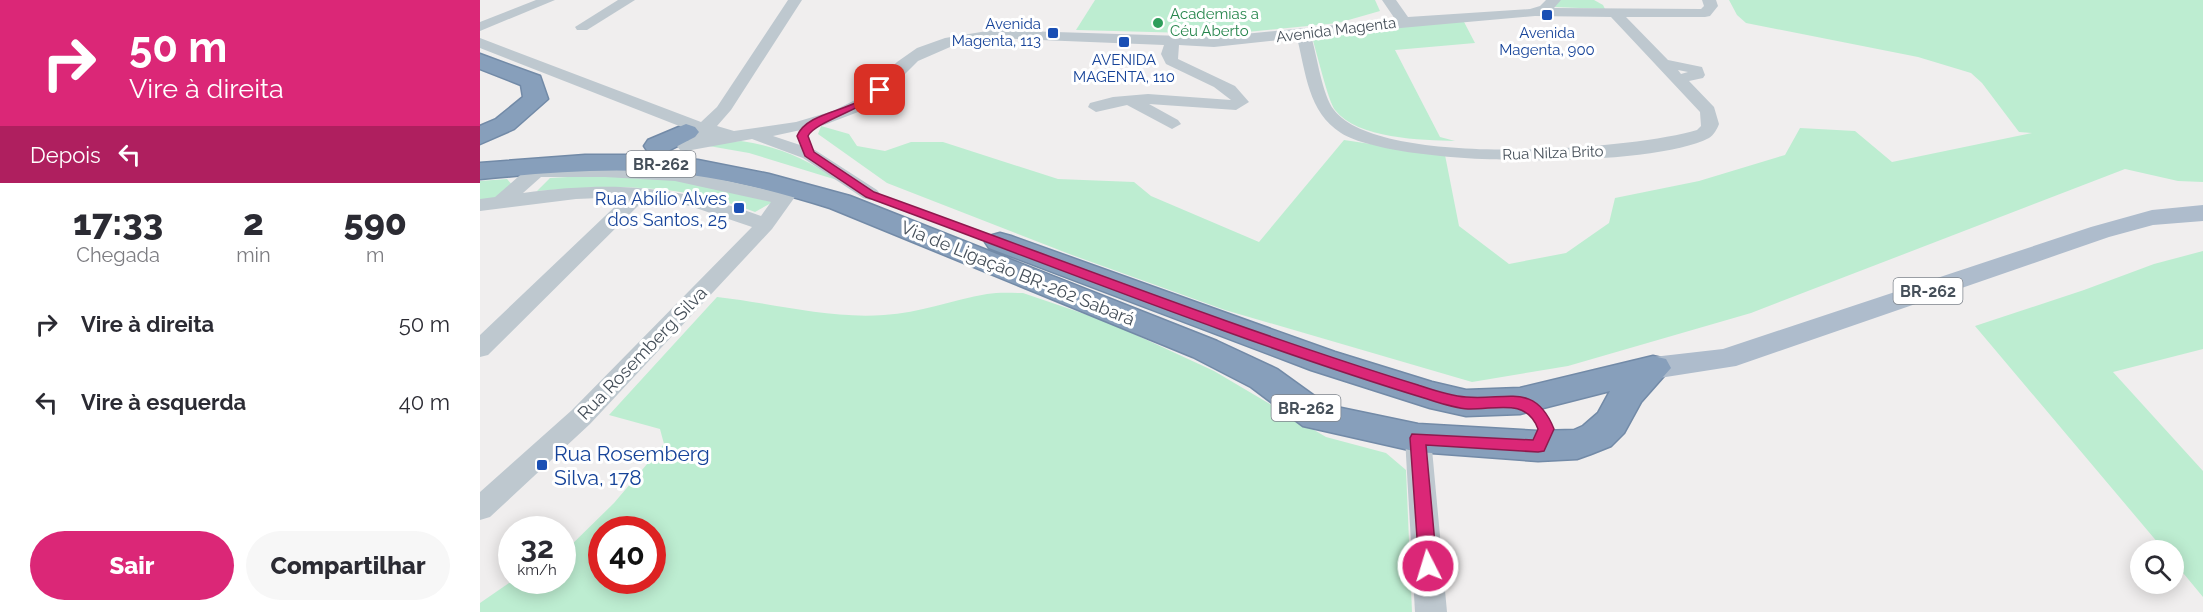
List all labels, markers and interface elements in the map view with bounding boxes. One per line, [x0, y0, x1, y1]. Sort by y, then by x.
place label: Academias a Céu Aberto [1170, 5, 1259, 40]
marker: Avenida Magenta, 900 [1540, 8, 1554, 22]
street label: Avenida Magenta [1275, 14, 1397, 46]
place label: Avenida Magenta, 113 [952, 15, 1041, 50]
marker: Academias a Céu Aberto [1151, 16, 1165, 30]
text: 50 m [129, 23, 227, 72]
icon: right [30, 24, 108, 102]
place label: Avenida Magenta, 900 [1499, 24, 1595, 59]
marker: Avenida Magenta, 113 [1046, 26, 1060, 40]
marker: AVENIDA MAGENTA, 110 [1117, 35, 1131, 49]
place label: AVENIDA MAGENTA, 110 [1073, 51, 1175, 86]
pin [854, 64, 905, 115]
text: Vire à direita [129, 73, 284, 104]
icon: arrive [863, 73, 896, 106]
icon: left [113, 138, 146, 171]
text: Depois [30, 142, 101, 168]
street label: Rua Nilza Brito [1502, 142, 1604, 164]
road number: BR-262 [626, 151, 696, 177]
place label: Rua Abílio Alves dos Santos, 25 [595, 188, 727, 230]
text: 17:33 [73, 201, 163, 243]
text: 2 [243, 201, 264, 243]
text: 590 [344, 201, 407, 243]
marker: Rua Abílio Alves dos Santos, 25 [732, 201, 746, 215]
street label: Via de Ligação BR-262 Sabará [898, 216, 1138, 330]
text: Chegada [76, 243, 160, 267]
text: min [236, 243, 271, 267]
text: m [366, 243, 384, 267]
road number: BR-262 [1894, 278, 1962, 304]
street label: Rua Rosemberg Silva [573, 282, 711, 424]
icon: right [30, 308, 63, 341]
text: Vire à direita [81, 311, 214, 337]
text: 50 m [399, 311, 450, 337]
icon: left [30, 386, 63, 419]
text: Vire à esquerda [81, 389, 246, 415]
text: 40 m [399, 389, 450, 415]
road number: BR-262 [1272, 395, 1340, 421]
place label: Rua Rosemberg Silva, 178 [554, 441, 710, 490]
marker: Rua Rosemberg Silva, 178 [535, 458, 549, 472]
speed limit sign: 40 [588, 516, 666, 594]
text: 32 [520, 530, 554, 565]
button: Sair [30, 531, 234, 600]
button: Compartilhar [246, 531, 450, 600]
position arrow [1396, 534, 1460, 598]
map controls [2130, 540, 2184, 594]
button: search [2130, 540, 2184, 594]
text: km/h [517, 561, 557, 579]

